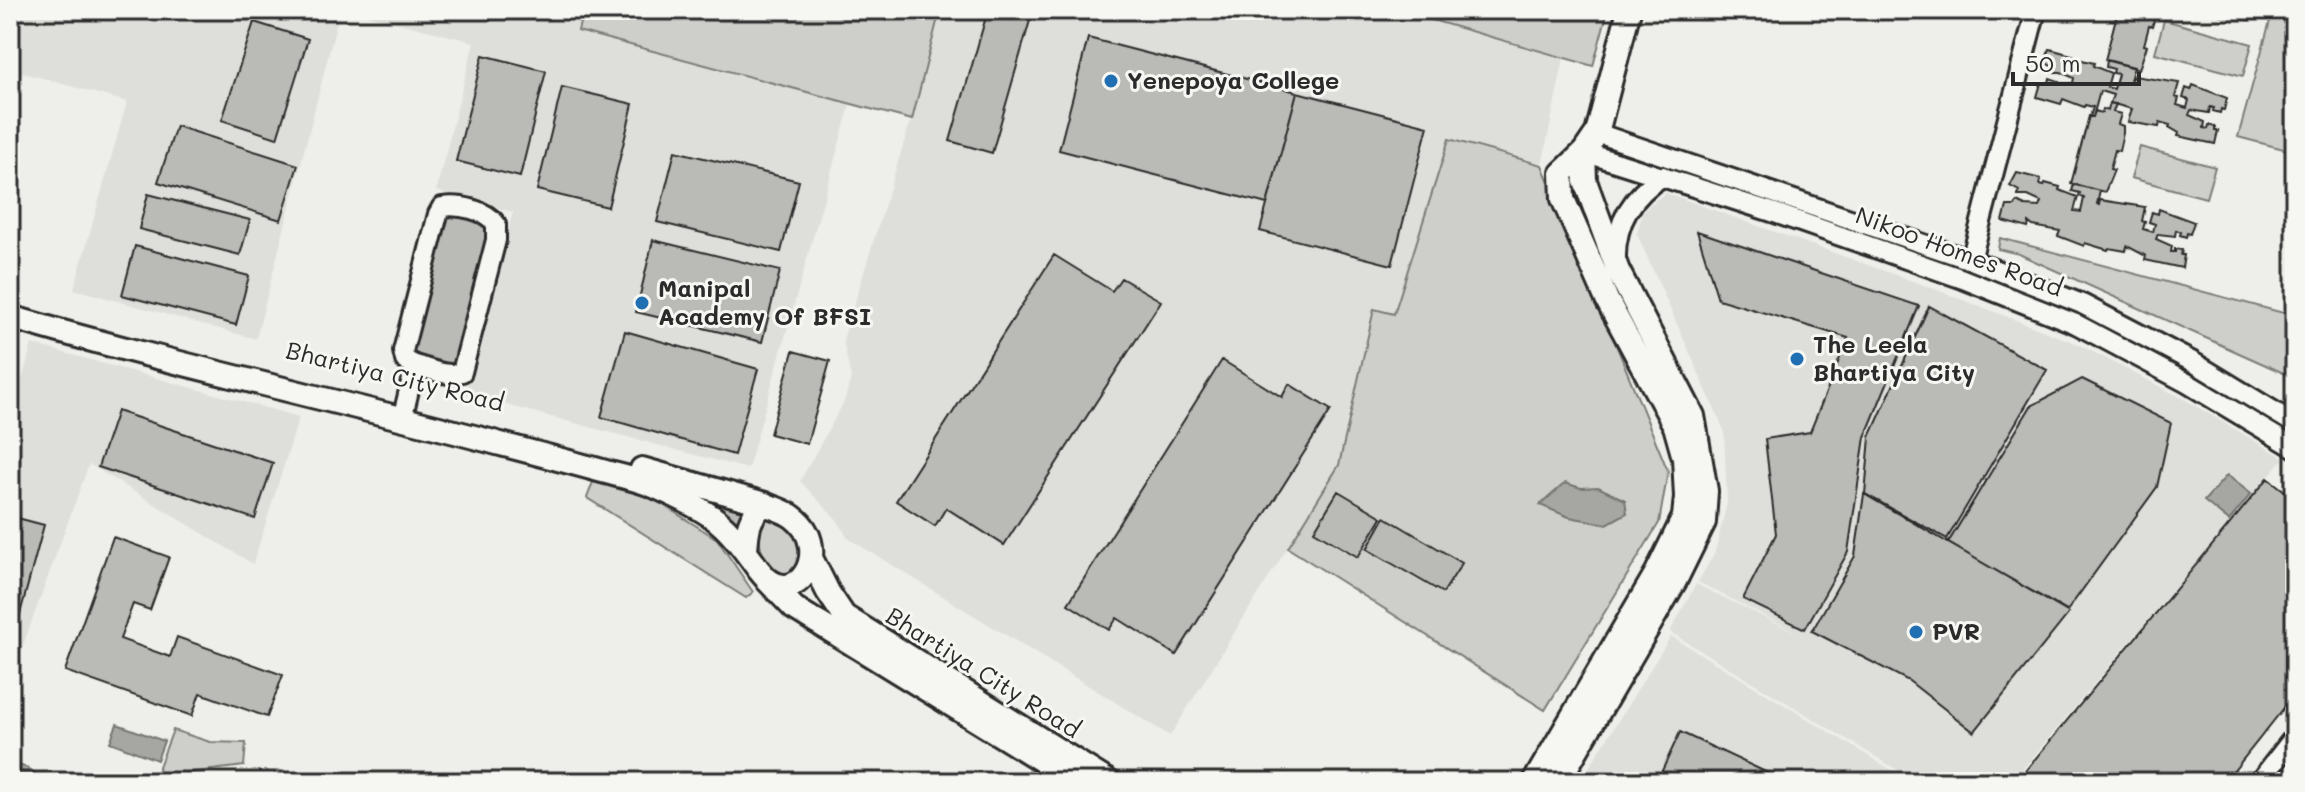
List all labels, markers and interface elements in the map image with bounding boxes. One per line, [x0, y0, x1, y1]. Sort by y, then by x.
scale bar [2013, 36, 2139, 86]
text: 50 m [2025, 47, 2081, 78]
place label: Yenepoya College [1127, 64, 1339, 95]
marker: Yenepoya College [1102, 72, 1120, 90]
street label: Nikoo Homes Road [1852, 199, 2067, 303]
place label: Manipal Academy Of BFSI [658, 272, 871, 331]
marker: Manipal Academy Of BFSI [633, 294, 651, 312]
place label: The Leela Bhartiya City [1813, 328, 1975, 387]
street label: Bhartiya City Road [283, 333, 508, 418]
marker: The Leela Bhartiya City [1788, 350, 1806, 368]
street label: Bhartiya City Road [881, 599, 1087, 744]
place label: PVR [1932, 615, 1980, 646]
marker: PVR [1907, 623, 1925, 641]

